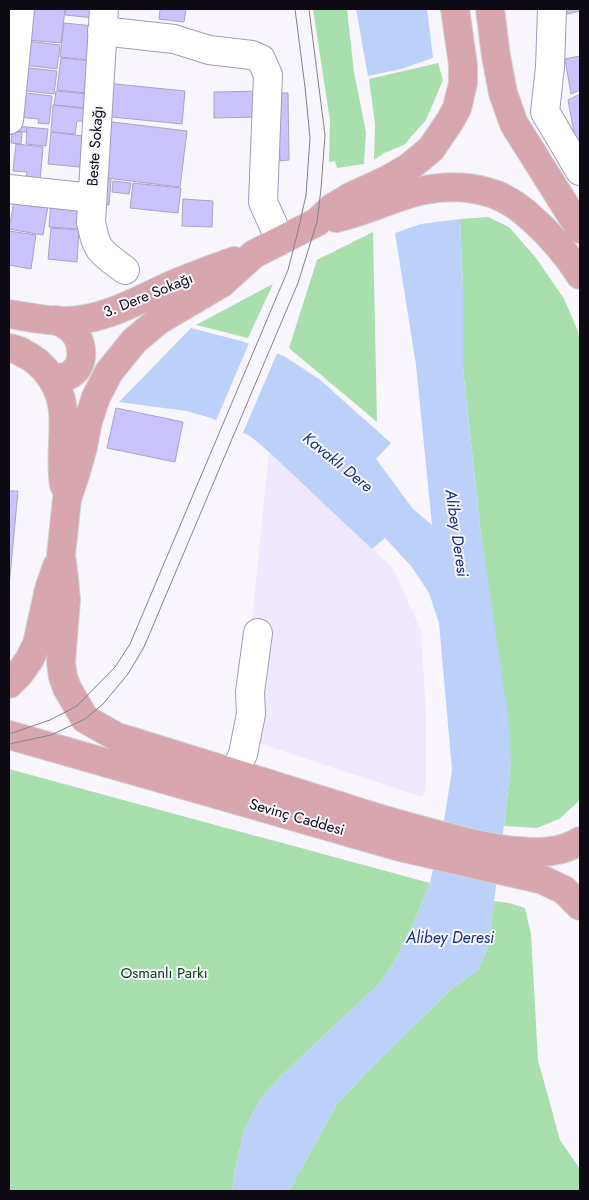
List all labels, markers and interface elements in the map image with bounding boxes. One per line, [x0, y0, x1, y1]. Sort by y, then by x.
street label: Beste Sokağı [81, 105, 109, 187]
street label: 3. Dere Sokağı [100, 267, 196, 323]
water label: Kavaklı Dere [298, 427, 378, 497]
water label: Alibey Deresi [439, 487, 475, 579]
street label: Sevinç Caddesi [247, 793, 347, 841]
water label: Alibey Deresi [405, 926, 495, 949]
park label: Osmanlı Parkı [120, 962, 208, 984]

